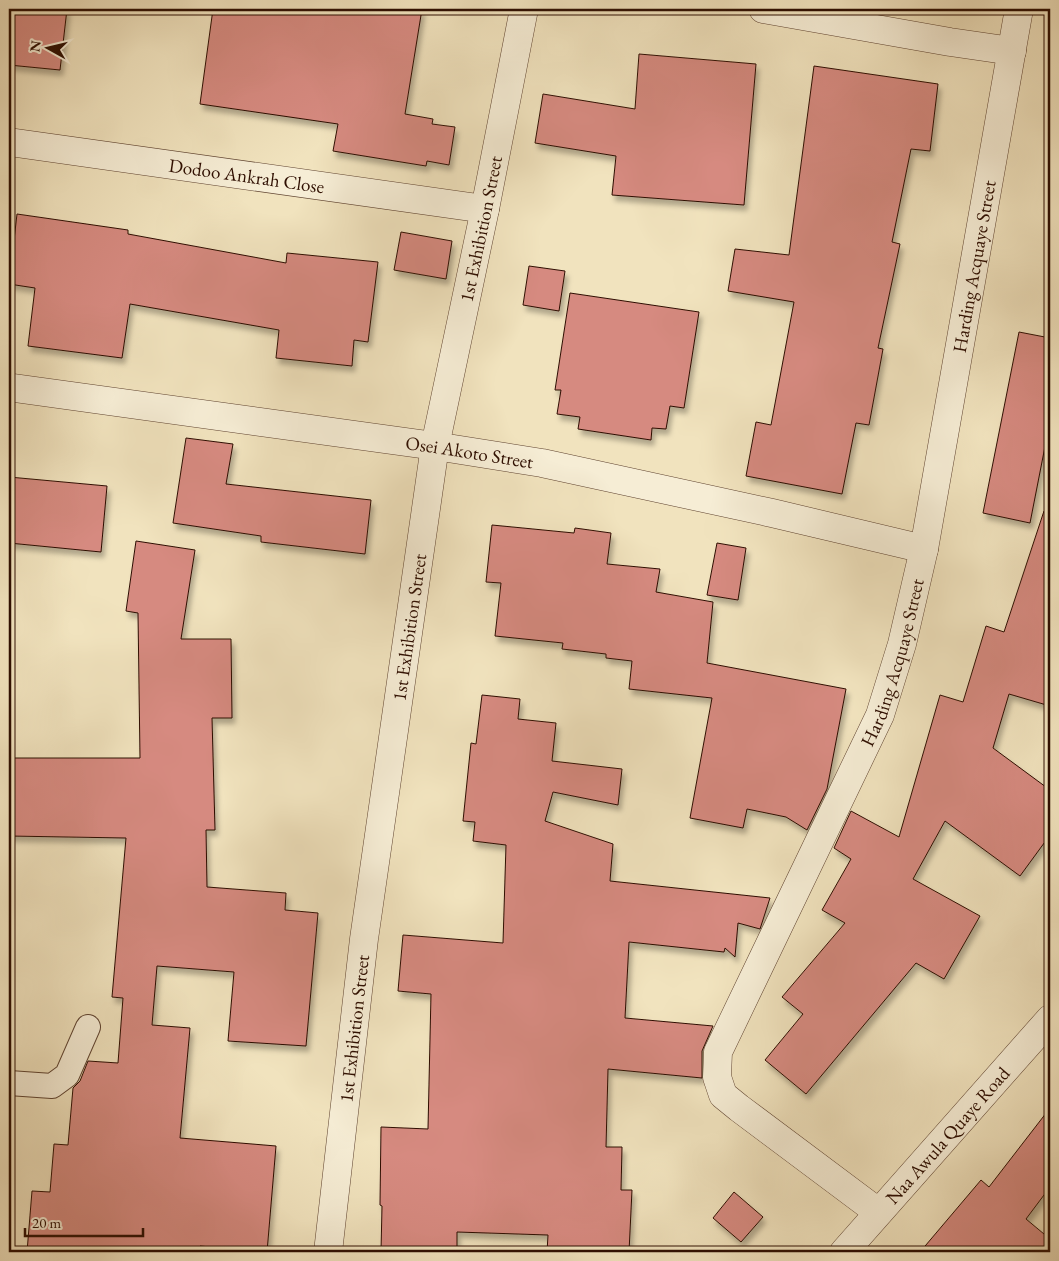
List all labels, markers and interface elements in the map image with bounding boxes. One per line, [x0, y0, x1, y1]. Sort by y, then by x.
north arrow [22, 22, 72, 72]
text: N [25, 39, 45, 53]
street label: Dodoo Ankrah Close [167, 153, 326, 199]
street label: 1st Exhibition Street [454, 154, 508, 304]
street label: Harding Acquaye Street [947, 178, 1002, 354]
street label: Osei Akoto Street [404, 430, 535, 474]
street label: 1st Exhibition Street [386, 552, 432, 703]
street label: Harding Acquaye Street [855, 576, 930, 751]
street label: 1st Exhibition Street [333, 953, 375, 1104]
street label: Naa Awula Quaye Road [880, 1061, 1016, 1210]
scale bar [25, 1206, 142, 1238]
text: 20 m [32, 1213, 61, 1232]

